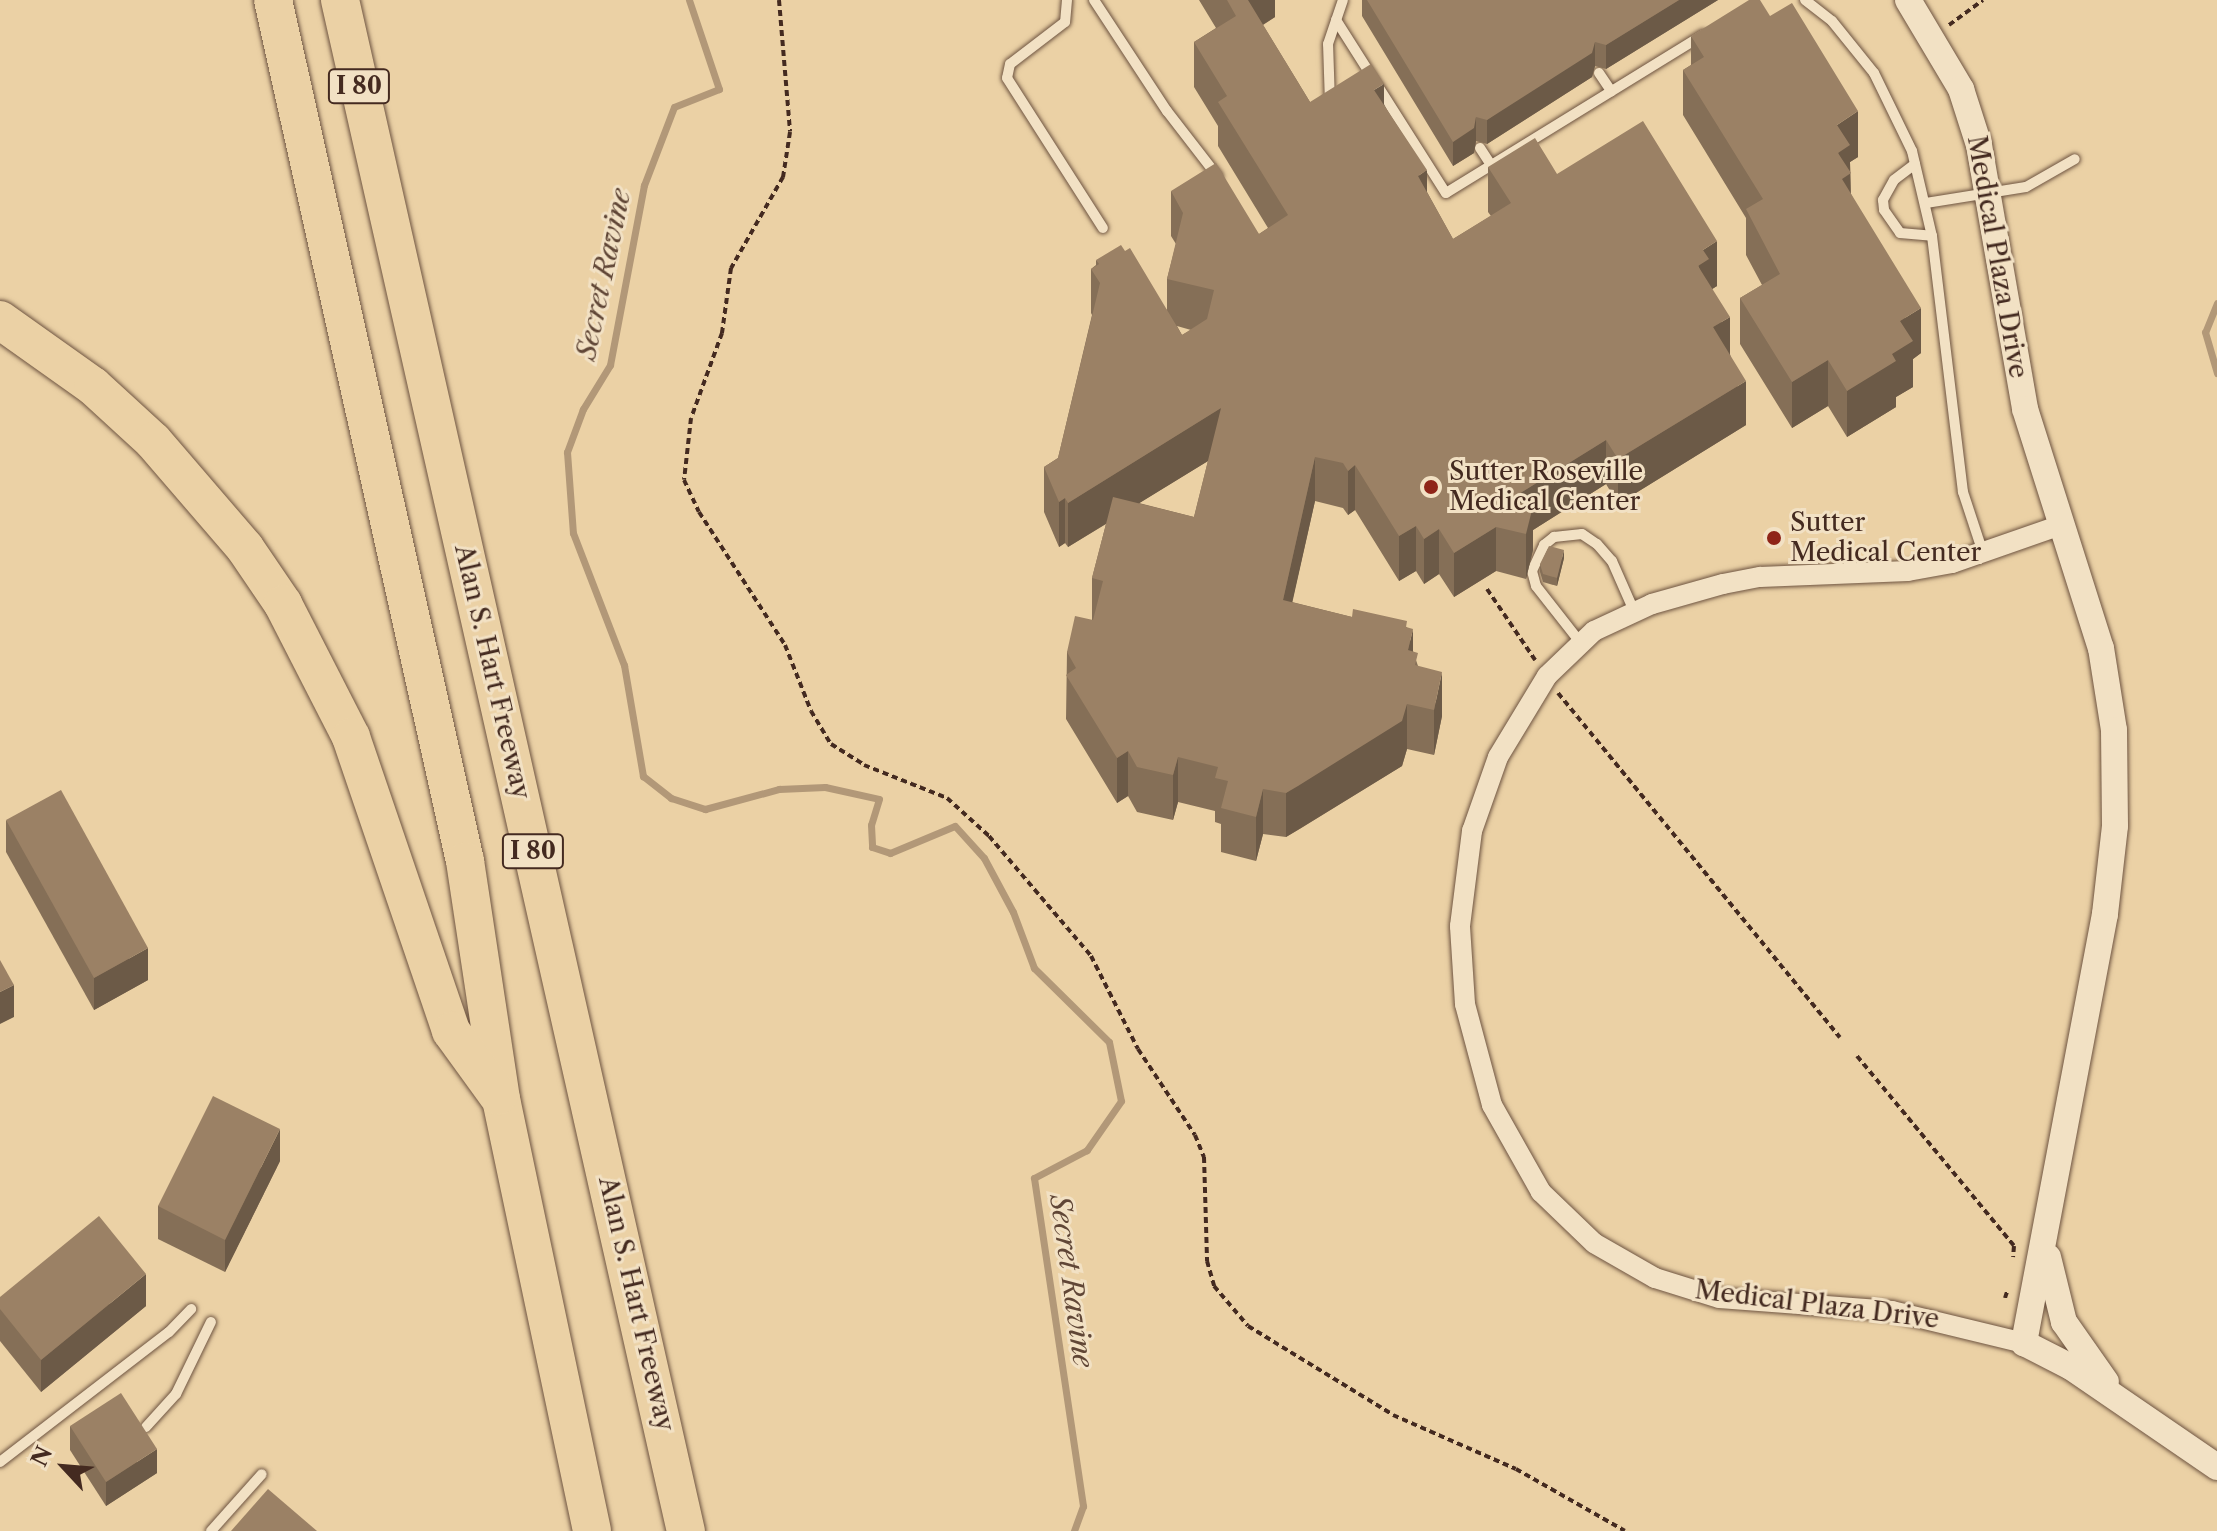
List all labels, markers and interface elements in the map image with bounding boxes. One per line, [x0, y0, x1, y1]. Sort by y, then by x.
road number: I 80 [327, 66, 391, 106]
street label: Medical Plaza Drive [1960, 133, 2034, 381]
water label: Secret Ravine [568, 185, 638, 363]
place label: Sutter Roseville Medical Center [1449, 456, 1644, 518]
marker: Sutter Roseville Medical Center [1420, 476, 1442, 498]
place label: Sutter Medical Center [1790, 507, 1982, 568]
marker: Sutter Medical Center [1765, 529, 1783, 547]
street label: Alan S. Hart Freeway [447, 542, 537, 802]
road number: I 80 [501, 831, 565, 871]
street label: Alan S. Hart Freeway [591, 1174, 681, 1434]
water label: Secret Ravine [1043, 1193, 1101, 1369]
street label: Medical Plaza Drive [1693, 1275, 1941, 1335]
north arrow [24, 1427, 104, 1507]
text: N [26, 1442, 58, 1471]

